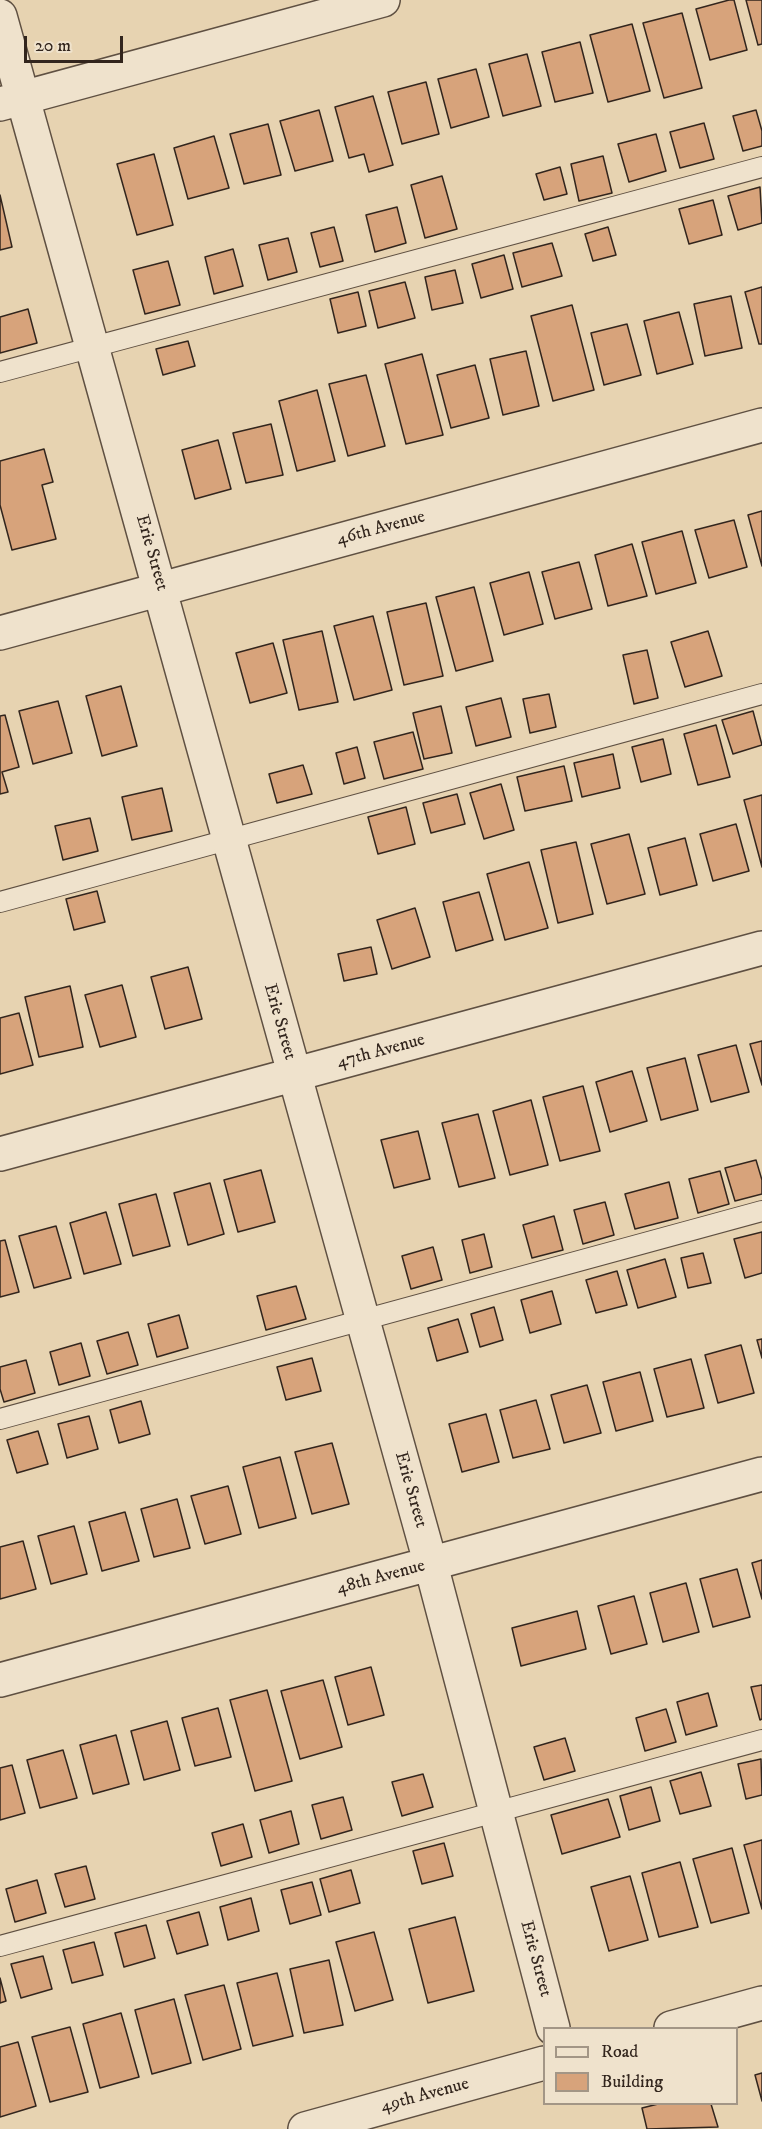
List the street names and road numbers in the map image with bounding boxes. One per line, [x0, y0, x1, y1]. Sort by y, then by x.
street label: 46th Avenue [334, 507, 428, 551]
street label: Erie Street [130, 513, 172, 593]
street label: Erie Street [258, 982, 300, 1062]
street label: 47th Avenue [335, 1030, 427, 1074]
street label: Erie Street [389, 1450, 431, 1530]
street label: 48th Avenue [335, 1556, 427, 1600]
street label: Erie Street [514, 1919, 556, 1999]
street label: 49th Avenue [379, 2074, 471, 2118]

